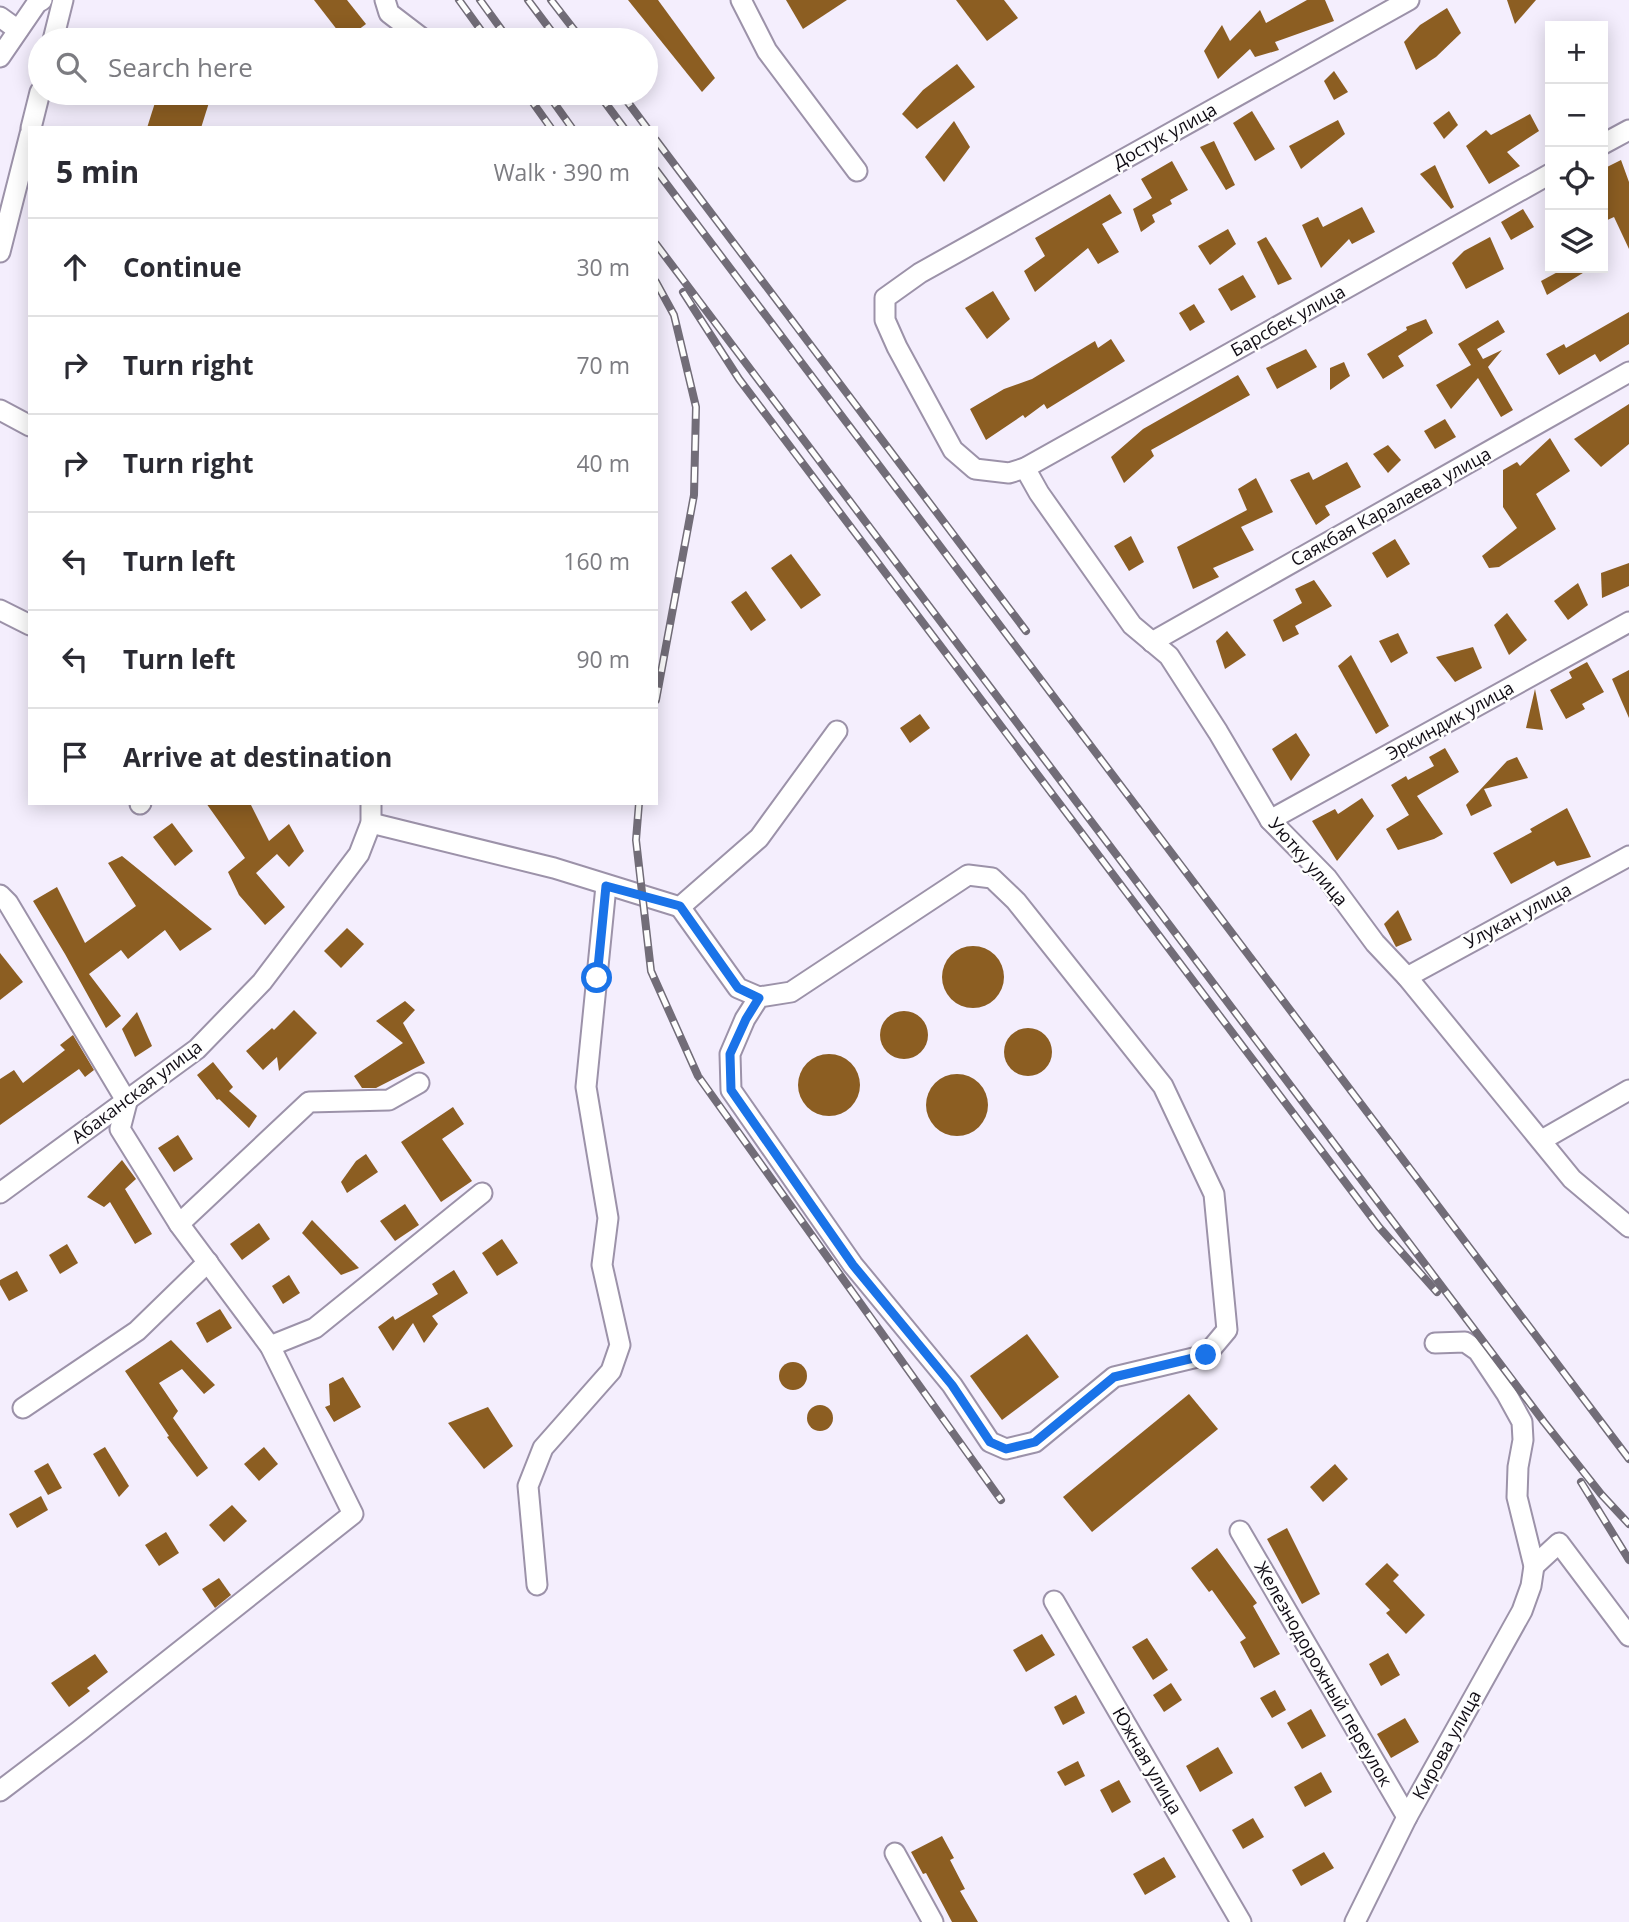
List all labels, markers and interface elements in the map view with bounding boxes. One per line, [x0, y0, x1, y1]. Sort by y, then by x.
map controls [1545, 21, 1608, 273]
button: + [1545, 21, 1608, 84]
search box [28, 28, 658, 105]
icon: search [52, 48, 90, 86]
text: Search here [108, 49, 253, 85]
button: − [1545, 84, 1608, 147]
street label: Достук улица [1108, 97, 1221, 174]
button: locate [1545, 147, 1608, 210]
text: 5 min [56, 151, 139, 192]
text: Walk · 390 m [493, 156, 630, 188]
button: layers [1545, 210, 1608, 273]
icon: ahead [56, 248, 94, 286]
text: Continue [123, 249, 242, 285]
text: 30 m [576, 251, 630, 283]
street label: Барсбек улица [1226, 279, 1349, 362]
icon: right [56, 346, 94, 384]
text: Turn right [123, 347, 254, 383]
text: 70 m [576, 349, 630, 381]
street label: Саякбая Каралаева улица [1286, 441, 1495, 571]
icon: right [56, 444, 94, 482]
text: Turn right [123, 445, 254, 481]
text: 40 m [576, 447, 630, 479]
icon: left [56, 542, 94, 580]
text: Turn left [123, 543, 235, 579]
text: 160 m [563, 545, 630, 577]
icon: left [56, 640, 94, 678]
text: Turn left [123, 641, 235, 677]
text: 90 m [576, 643, 630, 675]
street label: Эркиндик улица [1381, 675, 1518, 765]
icon: arrive [56, 738, 94, 776]
text: Arrive at destination [123, 739, 392, 775]
street label: Уютку улица [1264, 812, 1354, 911]
street label: Улукан улица [1460, 877, 1575, 953]
route start [581, 962, 612, 993]
street label: Абаканская улица [66, 1034, 206, 1148]
route end [1190, 1339, 1221, 1370]
street label: Железнодорожный переулок [1249, 1557, 1399, 1791]
street label: Кирова улица [1406, 1686, 1486, 1803]
street label: Южная улица [1107, 1702, 1188, 1819]

